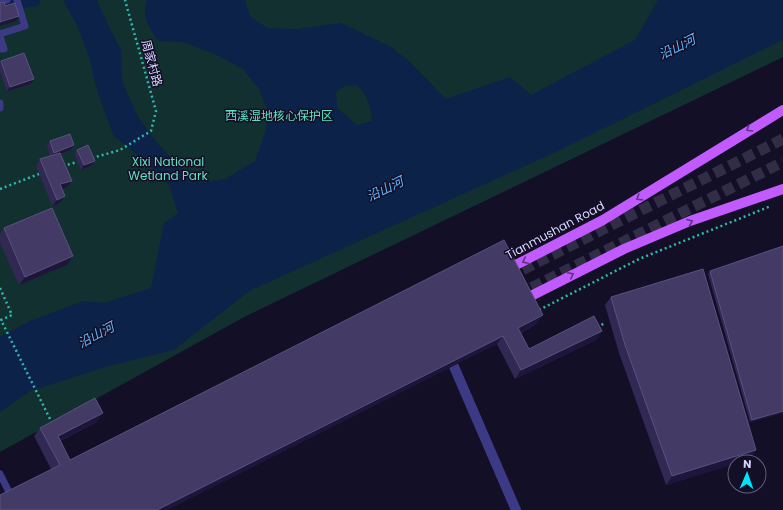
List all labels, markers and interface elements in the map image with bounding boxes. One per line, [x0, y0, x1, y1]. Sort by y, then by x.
water label: 沿山河 [655, 29, 701, 64]
street label: 周家村路 [138, 38, 166, 88]
park label: 西溪湿地核心保护区 [225, 107, 333, 124]
one-way arrow [746, 125, 753, 132]
park label: Xixi National Wetland Park [128, 153, 208, 184]
water label: 沿山河 [363, 171, 409, 206]
one-way arrow [636, 193, 643, 201]
street label: Tianmushan Road [503, 197, 607, 263]
one-way arrow [686, 218, 693, 226]
one-way arrow [522, 256, 529, 264]
one-way arrow [567, 272, 575, 280]
water label: 沿山河 [74, 316, 120, 353]
north arrow [727, 454, 767, 494]
text: N [743, 456, 752, 472]

